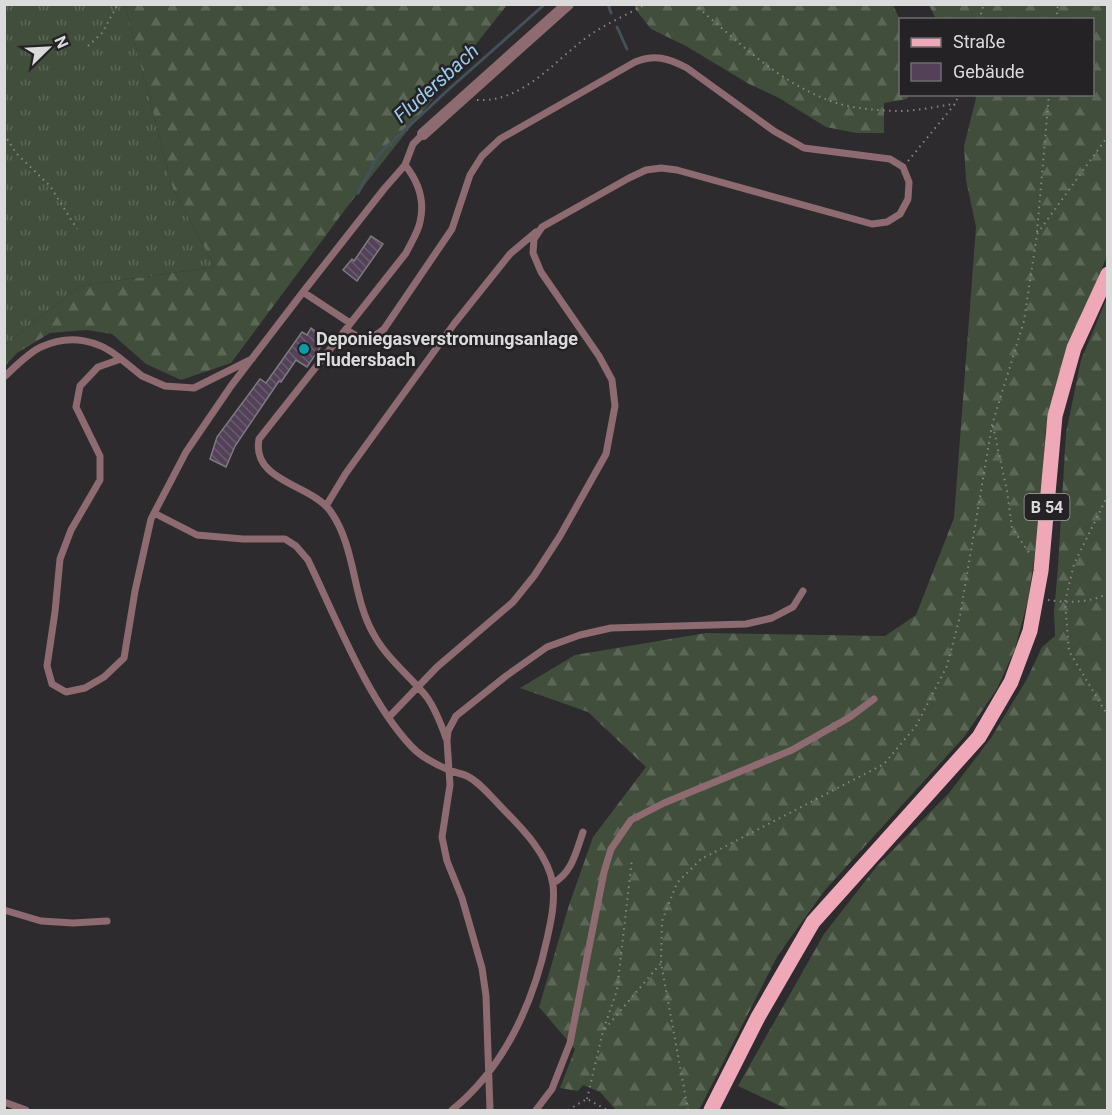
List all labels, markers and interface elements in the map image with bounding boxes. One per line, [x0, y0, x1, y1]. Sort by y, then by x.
north arrow [18, 18, 78, 78]
legend [899, 18, 1094, 96]
text: Straße [953, 31, 1005, 52]
text: N [50, 33, 72, 51]
water label: Fludersbach [388, 39, 484, 127]
text: Gebäude [953, 61, 1024, 82]
place label: Deponiegasverstromungsanlage Fludersbach [316, 328, 578, 370]
marker: Deponiegasverstromungsanlage Fludersbach [297, 342, 311, 356]
road number: B 54 [1024, 494, 1070, 520]

